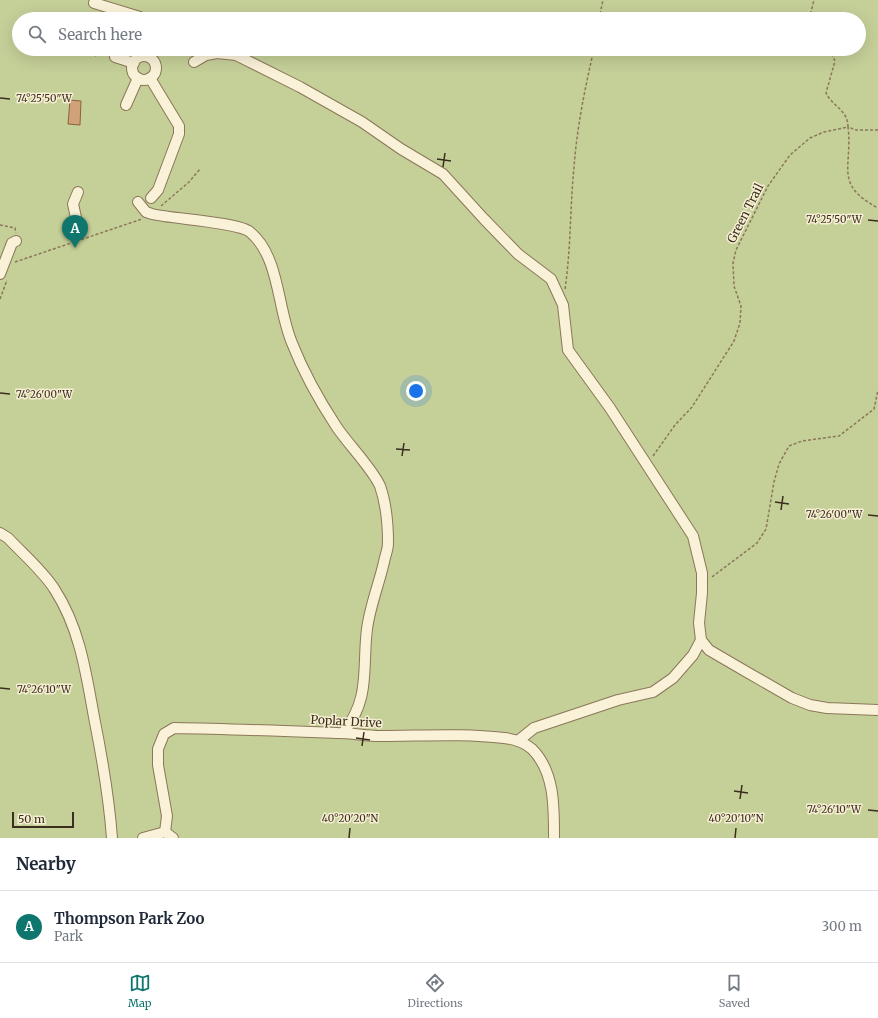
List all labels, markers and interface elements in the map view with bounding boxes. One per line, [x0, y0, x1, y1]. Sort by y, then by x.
search box [12, 12, 866, 56]
icon: search [26, 23, 48, 45]
text: Search here [58, 25, 142, 44]
text: 74°25'50"W [16, 92, 73, 105]
street label: Green Trail [724, 180, 767, 245]
text: 74°25'50"W [806, 213, 863, 226]
pin: A [62, 215, 88, 248]
your location [406, 381, 426, 401]
text: 74°26'00"W [16, 388, 73, 401]
text: 74°26'00"W [806, 508, 863, 521]
text: 74°26'10"W [17, 683, 72, 696]
street label: Poplar Drive [310, 712, 382, 730]
text: 74°26'10"W [807, 803, 862, 816]
scale bar [12, 810, 74, 829]
text: 50 m [18, 812, 45, 826]
text: 40°20'20"N [322, 812, 379, 825]
text: 40°20'10"N [709, 812, 764, 825]
text: Nearby [16, 853, 76, 875]
text: Thompson Park Zoo [54, 909, 205, 928]
text: A [24, 918, 34, 935]
text: 300 m [822, 918, 862, 935]
text: Park [54, 928, 83, 945]
tab: Map [128, 972, 152, 1010]
tab: Directions [408, 972, 463, 1010]
tab: Saved [719, 972, 750, 1010]

